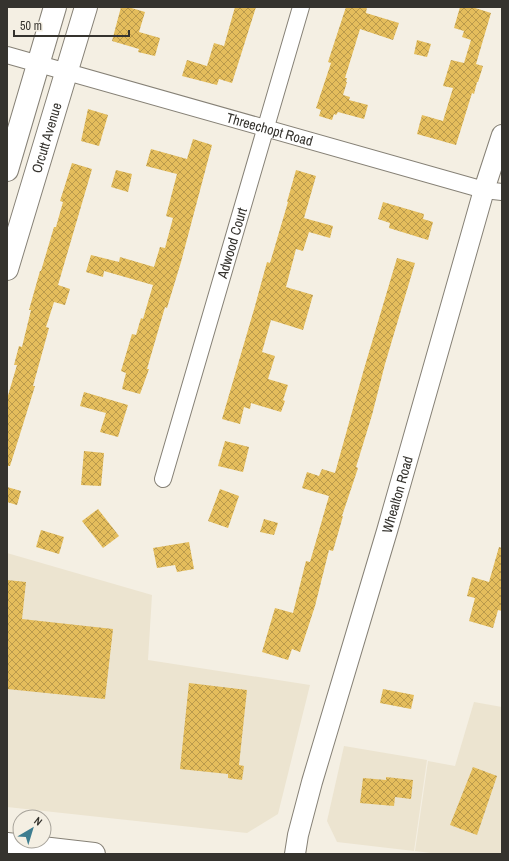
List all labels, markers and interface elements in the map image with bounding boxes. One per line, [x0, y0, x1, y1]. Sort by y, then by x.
scale bar [14, 12, 129, 38]
text: 50 m [20, 18, 42, 34]
street label: Orcutt Avenue [27, 100, 66, 175]
street label: Threechopt Road [225, 109, 315, 150]
street label: Adwood Court [213, 205, 251, 281]
street label: Whealton Road [378, 454, 417, 535]
north arrow [12, 809, 52, 849]
text: N [31, 814, 45, 829]

